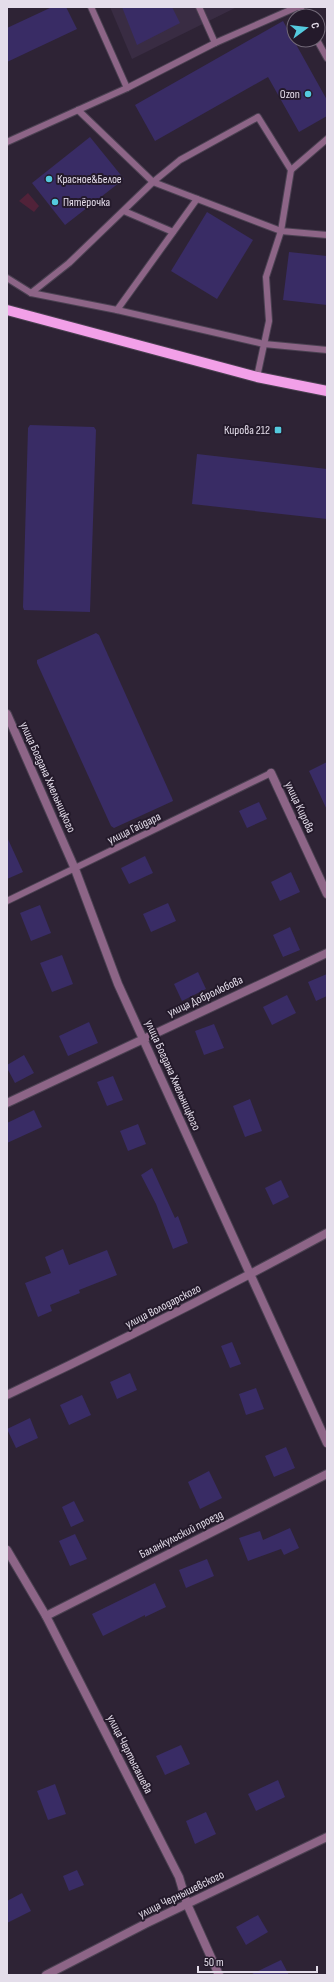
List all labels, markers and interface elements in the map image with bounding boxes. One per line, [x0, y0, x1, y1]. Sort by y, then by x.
north arrow [286, 8, 326, 48]
text: С [308, 21, 322, 30]
place label: Ozon [280, 87, 300, 102]
marker: Ozon [303, 89, 313, 99]
place label: Красное&Белое [57, 172, 122, 187]
marker: Красное&Белое [44, 174, 54, 184]
place label: Пятёрочка [63, 195, 111, 210]
marker: Пятёрочка [50, 197, 60, 207]
place label: Кирова 212 [224, 423, 270, 438]
marker: Кирова 212 [273, 425, 283, 435]
street label: улица Богдана Хмельницкого [16, 720, 79, 835]
street label: улица Кирова [281, 779, 318, 836]
street label: улица Гайдара [105, 809, 164, 848]
street label: улица Добролюбова [165, 972, 246, 1020]
street label: улица Богдана Хмельницкого [141, 1018, 204, 1133]
street label: улица Володарского [123, 1281, 204, 1332]
street label: Баланкульский проезд [137, 1507, 226, 1562]
street label: улица Чертыгашева [103, 1712, 156, 1797]
street label: улица Чернышевского [136, 1867, 227, 1922]
scale bar [198, 1948, 317, 1974]
text: 50 m [204, 1955, 224, 1970]

